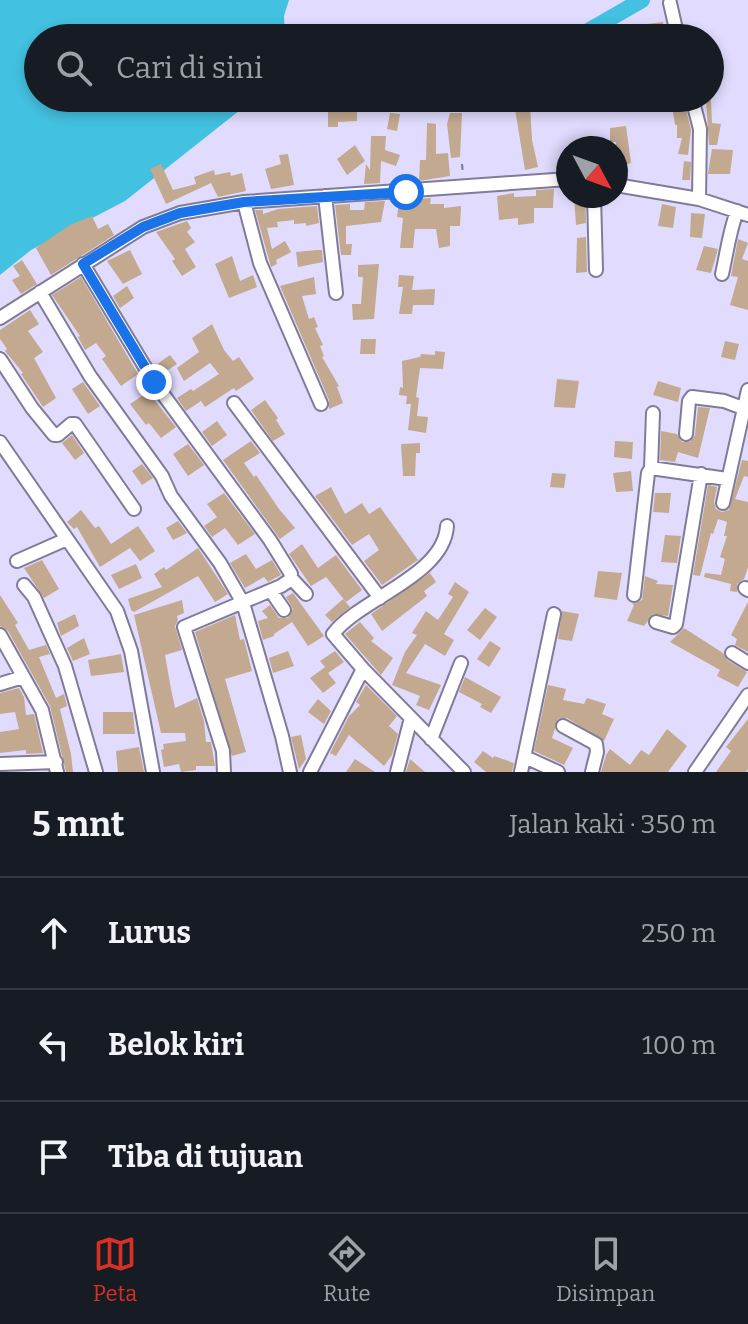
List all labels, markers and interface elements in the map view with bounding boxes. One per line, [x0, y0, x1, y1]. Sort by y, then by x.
search box [24, 24, 724, 112]
icon: search [52, 46, 96, 90]
text: Cari di sini [116, 50, 263, 86]
north arrow [556, 136, 628, 208]
route start [388, 174, 424, 210]
route end [136, 364, 172, 400]
text: 5 mnt [32, 804, 124, 845]
text: Jalan kaki · 350 m [509, 809, 716, 840]
icon: ahead [32, 911, 76, 955]
text: Lurus [108, 915, 191, 951]
text: 250 m [641, 918, 716, 949]
icon: left [32, 1023, 76, 1067]
text: Belok kiri [108, 1027, 244, 1063]
text: 100 m [642, 1030, 716, 1061]
icon: arrive [32, 1135, 76, 1179]
text: Tiba di tujuan [108, 1139, 303, 1175]
tab: Peta [93, 1232, 137, 1307]
tab: Rute [323, 1232, 370, 1307]
tab: Disimpan [556, 1232, 655, 1307]

